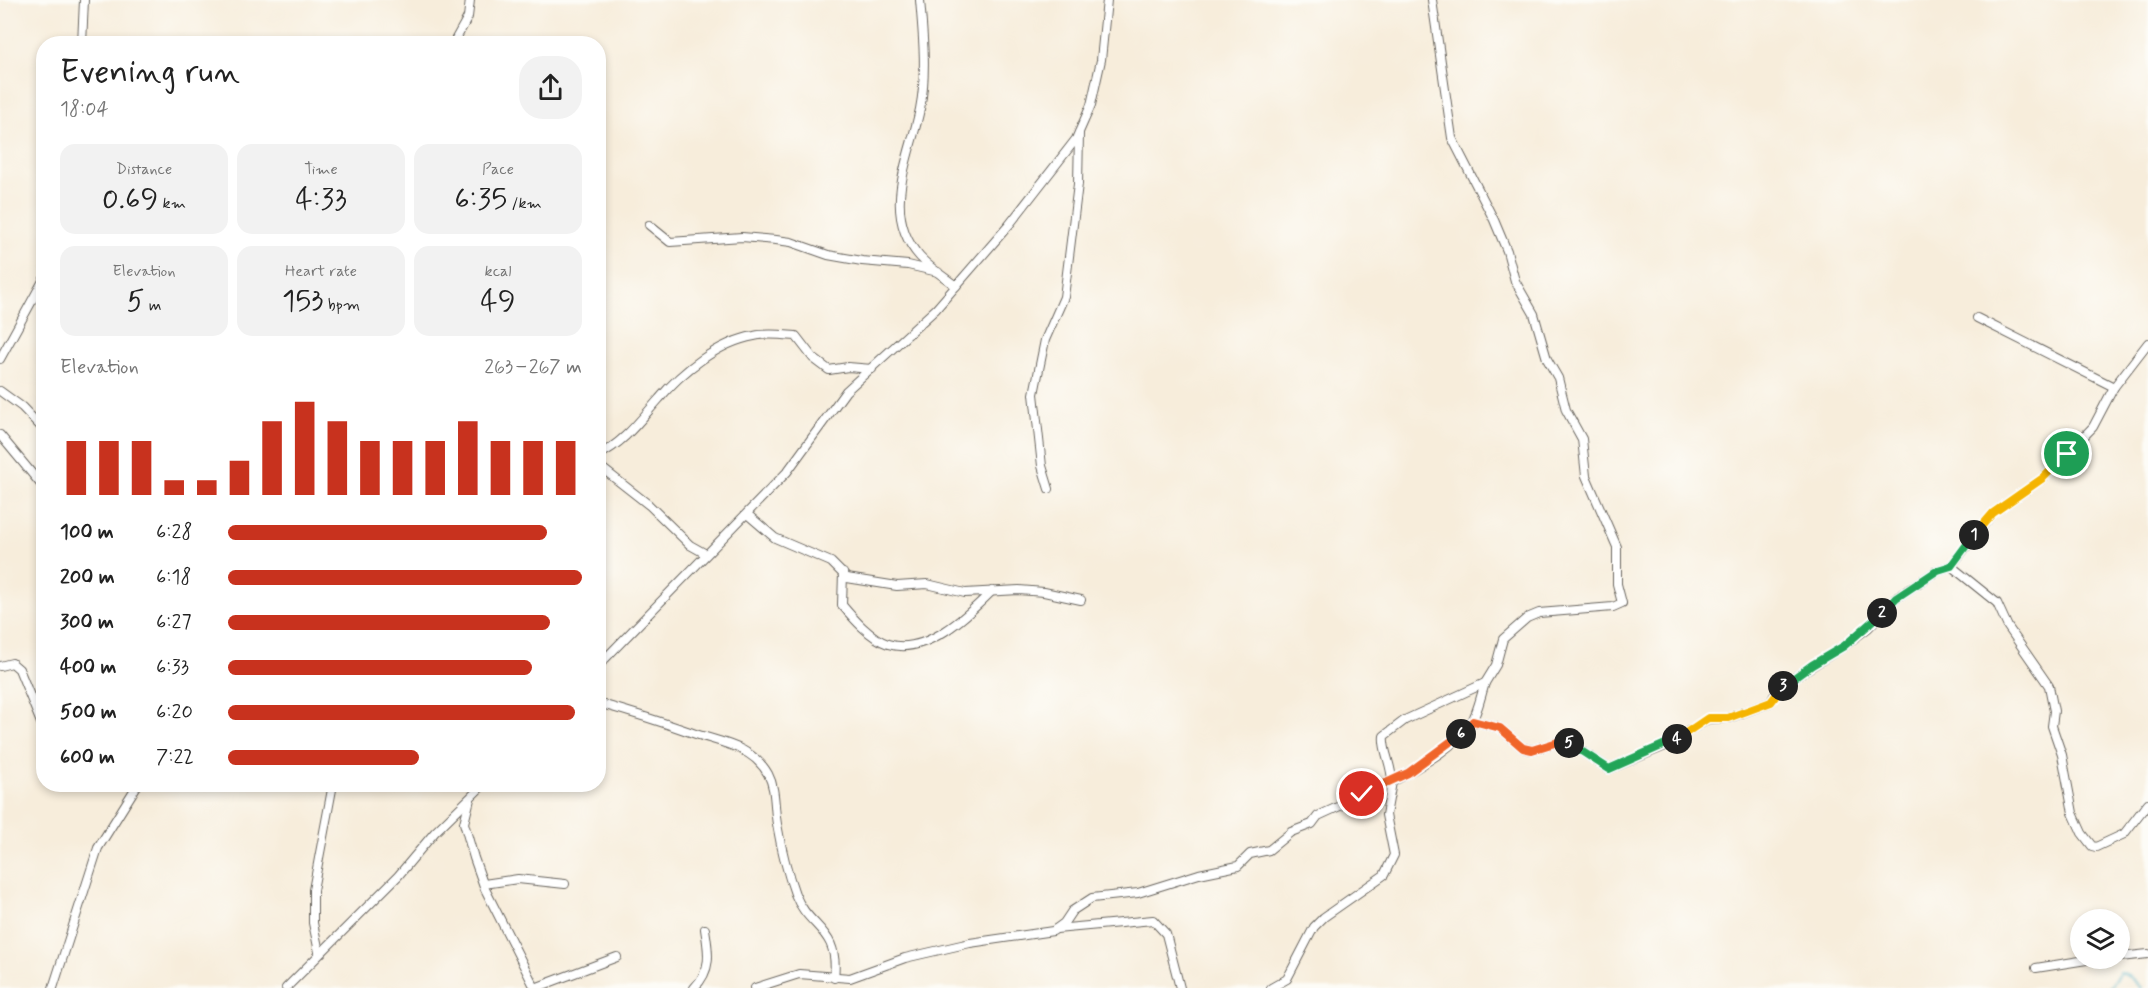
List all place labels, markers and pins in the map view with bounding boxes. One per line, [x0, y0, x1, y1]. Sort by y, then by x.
pin [2041, 428, 2092, 479]
pin: 1 [1959, 520, 1989, 550]
pin: 2 [1867, 598, 1897, 628]
pin: 3 [1768, 671, 1798, 701]
pin: 6 [1446, 719, 1476, 749]
pin: 4 [1662, 724, 1692, 754]
pin: 5 [1554, 728, 1584, 758]
pin [1336, 768, 1387, 819]

